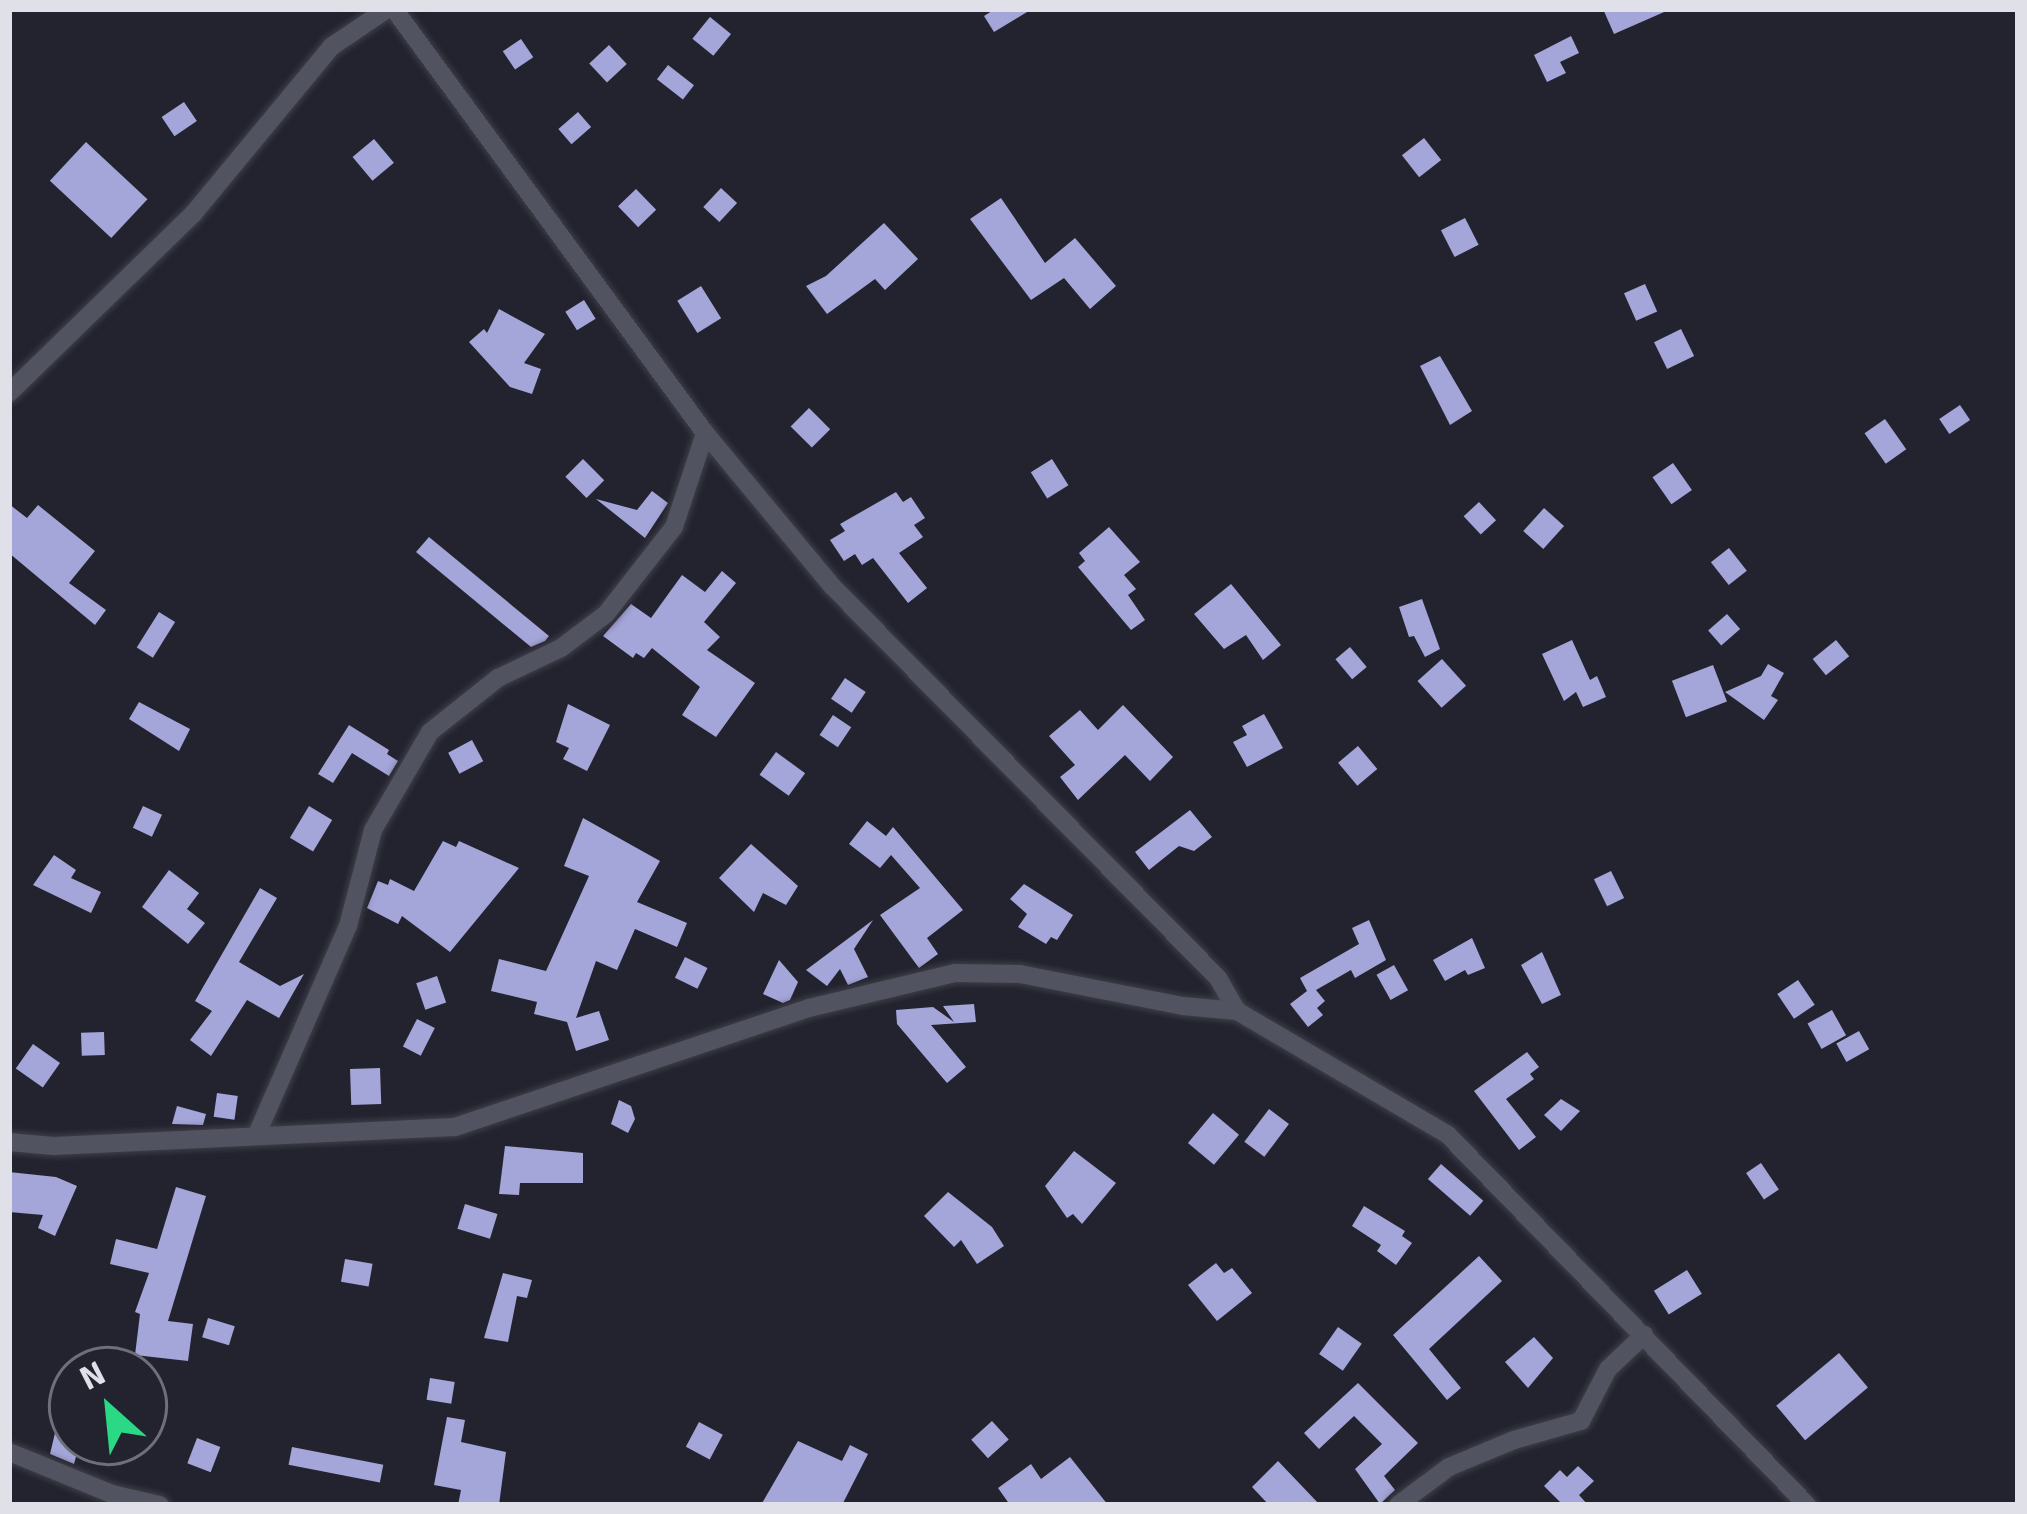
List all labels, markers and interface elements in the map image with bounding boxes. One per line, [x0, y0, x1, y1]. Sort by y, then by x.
north arrow [48, 1346, 168, 1466]
text: N [73, 1353, 112, 1400]

